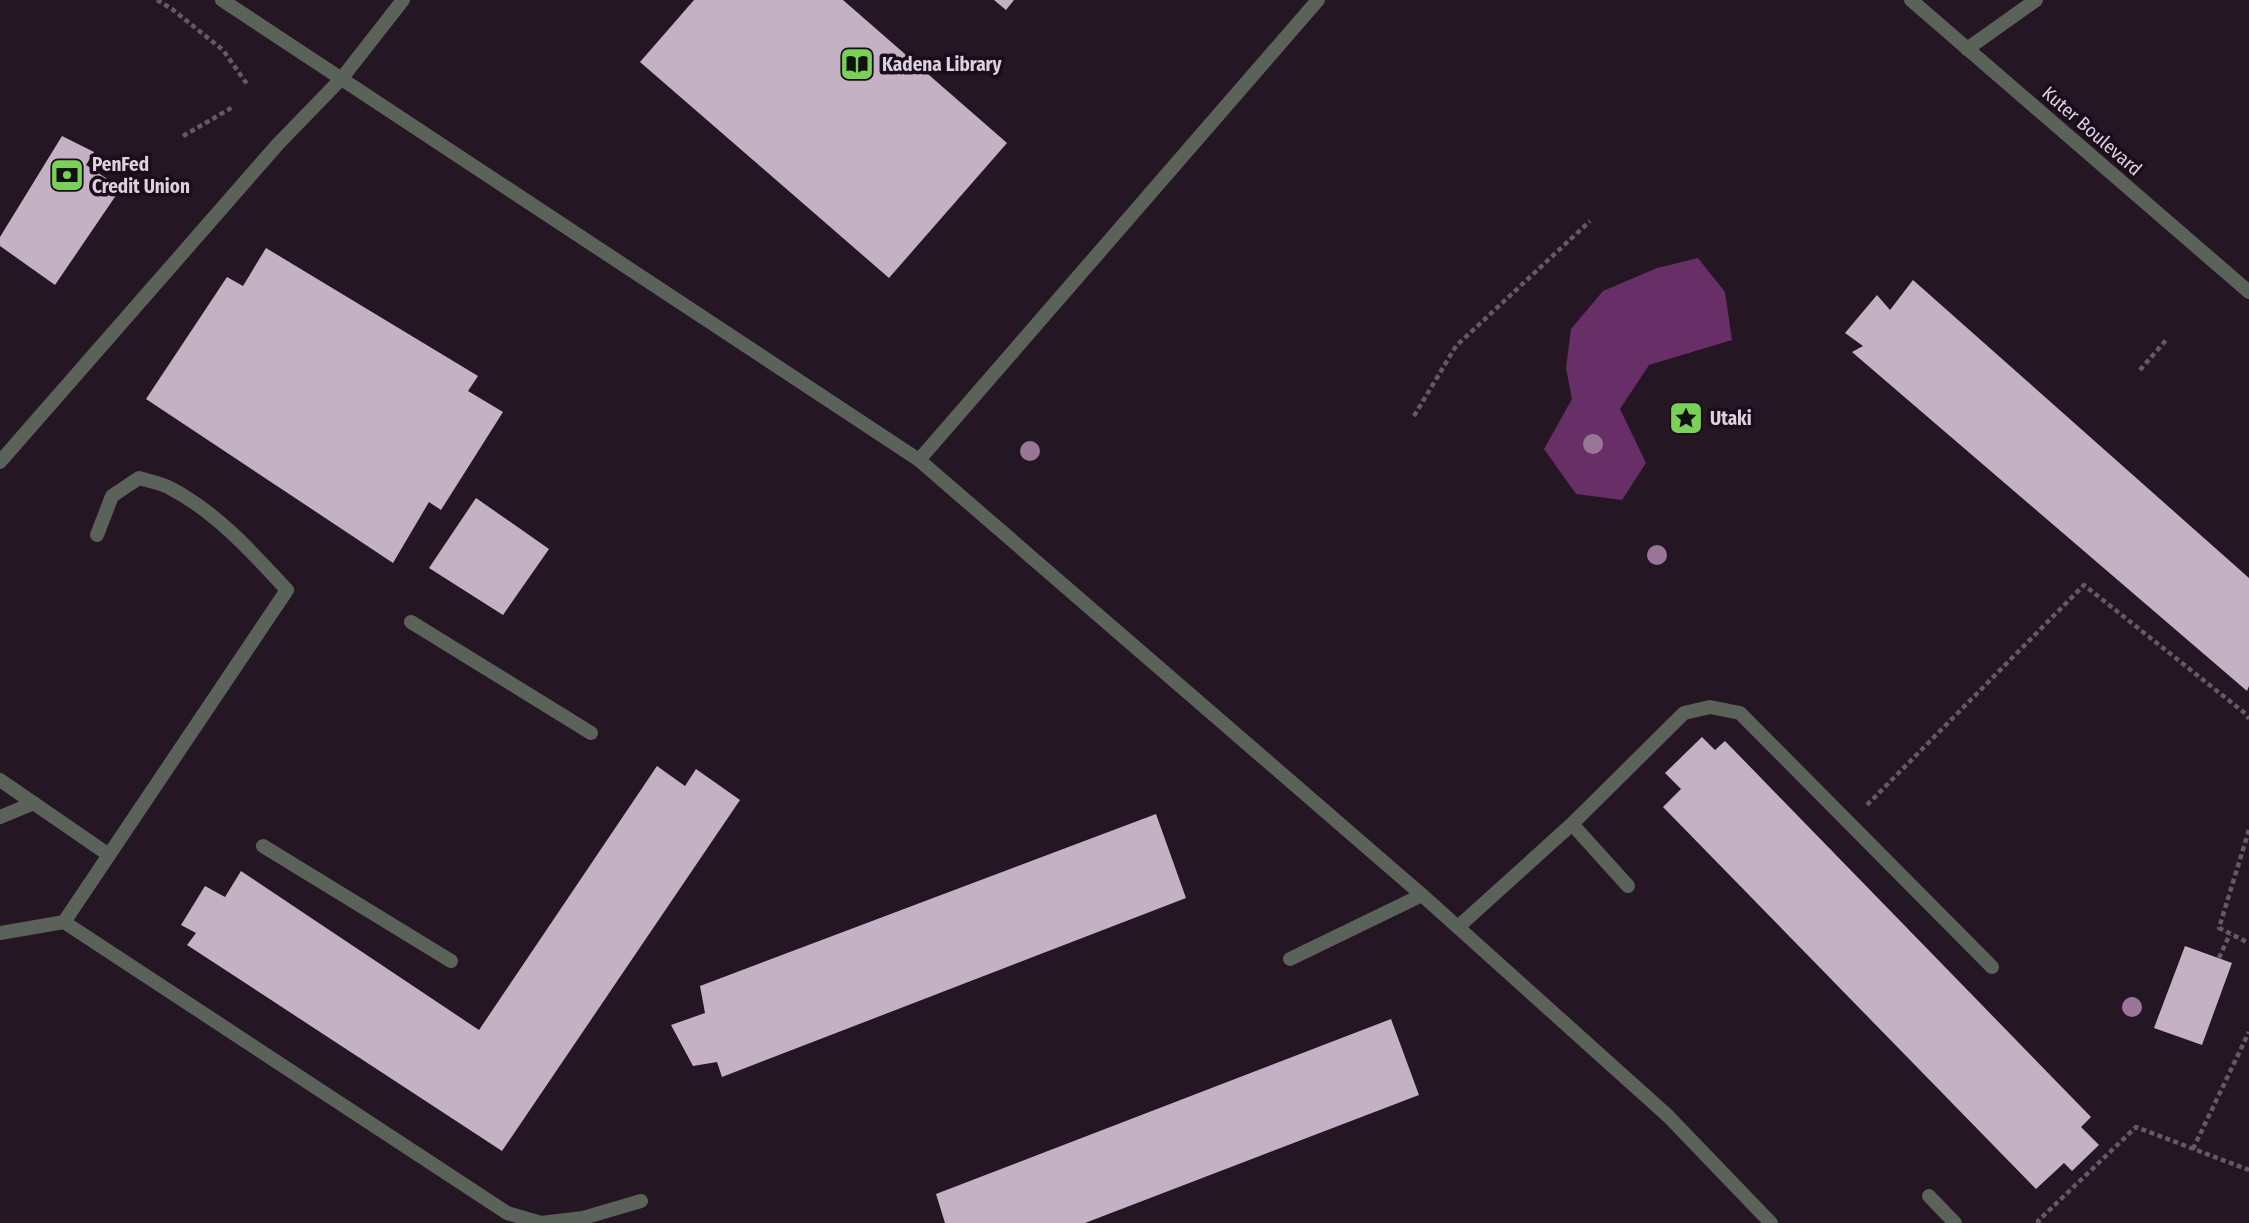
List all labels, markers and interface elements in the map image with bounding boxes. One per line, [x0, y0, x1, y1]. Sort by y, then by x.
library icon: Kadena Library [838, 45, 876, 83]
place label: Kadena Library [882, 53, 1003, 76]
street label: Kuter Boulevard [2037, 81, 2147, 181]
place label: PenFed Credit Union [92, 153, 190, 198]
bank icon: PenFed Credit Union [48, 156, 86, 194]
place icon: Utaki [1667, 399, 1705, 437]
place label: Utaki [1710, 407, 1752, 430]

